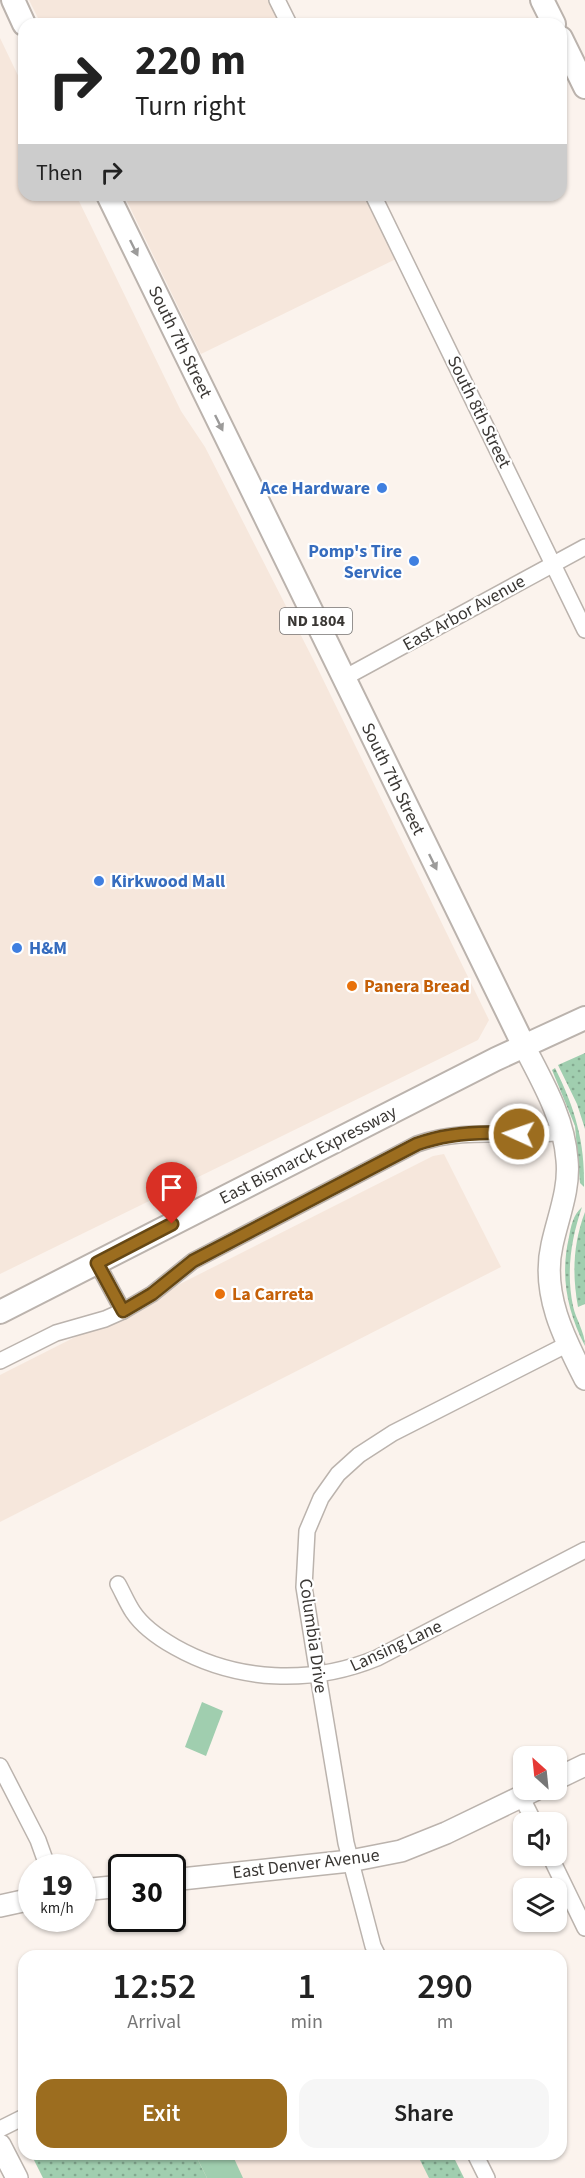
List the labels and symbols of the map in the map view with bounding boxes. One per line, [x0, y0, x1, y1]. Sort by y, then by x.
one-way arrow [129, 239, 138, 256]
street label: South 7th Street [142, 282, 218, 402]
street label: South 8th Street [441, 352, 517, 472]
one-way arrow [215, 414, 224, 431]
place label: Ace Hardware [259, 476, 370, 501]
marker: Ace Hardware [375, 481, 389, 495]
place label: Pomp's Tire Service [308, 539, 402, 585]
marker: Pomp's Tire Service [407, 554, 421, 568]
street label: East Arbor Avenue [398, 569, 530, 657]
road number: ND 1804 [280, 608, 352, 634]
street label: South 7th Street [355, 719, 431, 839]
one-way arrow [429, 854, 438, 871]
place label: Kirkwood Mall [111, 869, 225, 894]
marker: Kirkwood Mall [92, 874, 106, 888]
place label: H&M [29, 936, 67, 961]
marker: H&M [10, 941, 24, 955]
place label: Panera Bread [364, 974, 470, 999]
marker: Panera Bread [345, 979, 359, 993]
street label: East Bismarck Expressway [215, 1099, 402, 1211]
position arrow [487, 1102, 551, 1166]
pin [146, 1162, 197, 1224]
place label: La Carreta [232, 1282, 314, 1307]
marker: La Carreta [213, 1287, 227, 1301]
street label: Columbia Drive [293, 1577, 333, 1695]
street label: Lansing Lane [346, 1614, 446, 1678]
north arrow [513, 1746, 567, 1800]
street label: East Denver Avenue [231, 1843, 381, 1885]
speed limit sign: 30 [108, 1854, 186, 1932]

